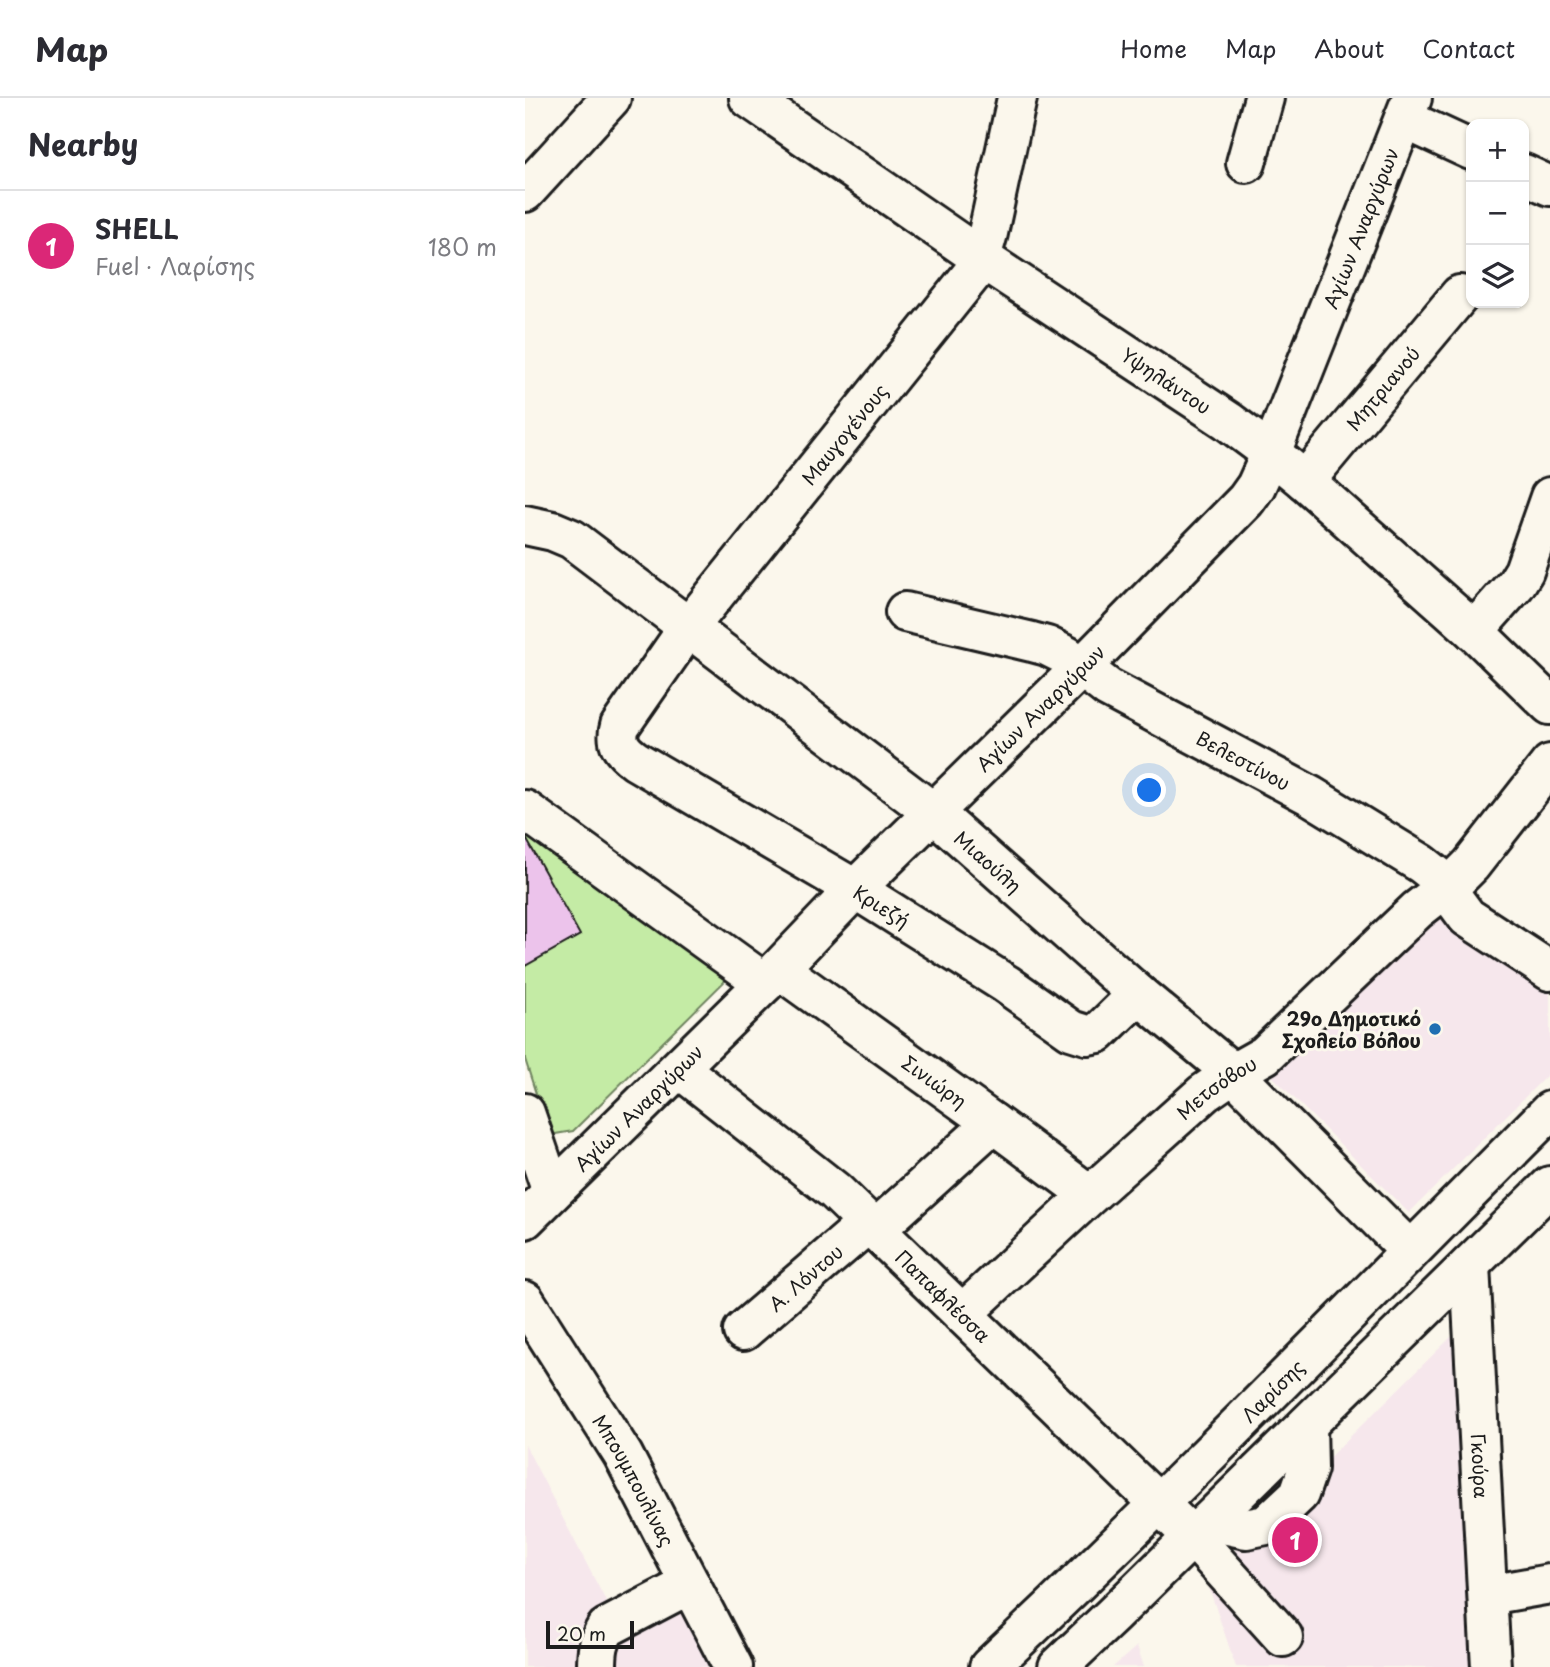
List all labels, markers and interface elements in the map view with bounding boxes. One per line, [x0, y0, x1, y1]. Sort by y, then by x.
text: Map [35, 23, 108, 73]
text: Home [1120, 30, 1187, 66]
text: Map [1225, 30, 1276, 66]
text: About [1314, 30, 1384, 66]
text: Contact [1422, 30, 1515, 66]
map controls [1466, 119, 1529, 308]
button: + [1466, 119, 1529, 182]
text: Nearby [28, 121, 138, 166]
street label: Αγίων Αναργύρων [1316, 143, 1405, 312]
button: − [1466, 182, 1529, 245]
text: SHELL [95, 209, 179, 248]
text: 1 [46, 229, 57, 264]
text: 180 m [428, 229, 497, 264]
button: layers [1466, 245, 1529, 308]
text: Fuel · Λαρίσης [95, 248, 255, 283]
street label: Υψηλάντου [1116, 340, 1217, 420]
street label: Μητριανού [1339, 340, 1426, 436]
street label: Μαυγογένους [794, 377, 894, 491]
street label: Αγίων Αναργύρων [969, 638, 1111, 777]
street label: Βελεστίνου [1192, 724, 1296, 797]
your location [1132, 773, 1166, 807]
street label: Μιαούλη [949, 824, 1028, 899]
street label: Κριεζή [848, 878, 915, 934]
place label: 29ο Δημοτικό Σχολείο Βόλου [1281, 1004, 1421, 1054]
marker: 29ο Δημοτικό Σχολείο Βόλου [1427, 1021, 1443, 1037]
street label: Αγίων Αναργύρων [568, 1038, 709, 1177]
street label: Σινιώρη [897, 1048, 973, 1114]
street label: Μετσόβου [1170, 1049, 1261, 1126]
street label: Α. Λόντου [762, 1237, 849, 1318]
street label: Παπαφλέσσα [890, 1243, 997, 1348]
street label: Λαρίσης [1235, 1353, 1310, 1428]
street label: Μπουμπουλίνας [587, 1409, 682, 1551]
street label: Γκούρα [1465, 1433, 1496, 1499]
pin: 1 [1272, 1514, 1318, 1566]
scale bar [546, 1618, 633, 1650]
text: 20 m [557, 1619, 606, 1647]

